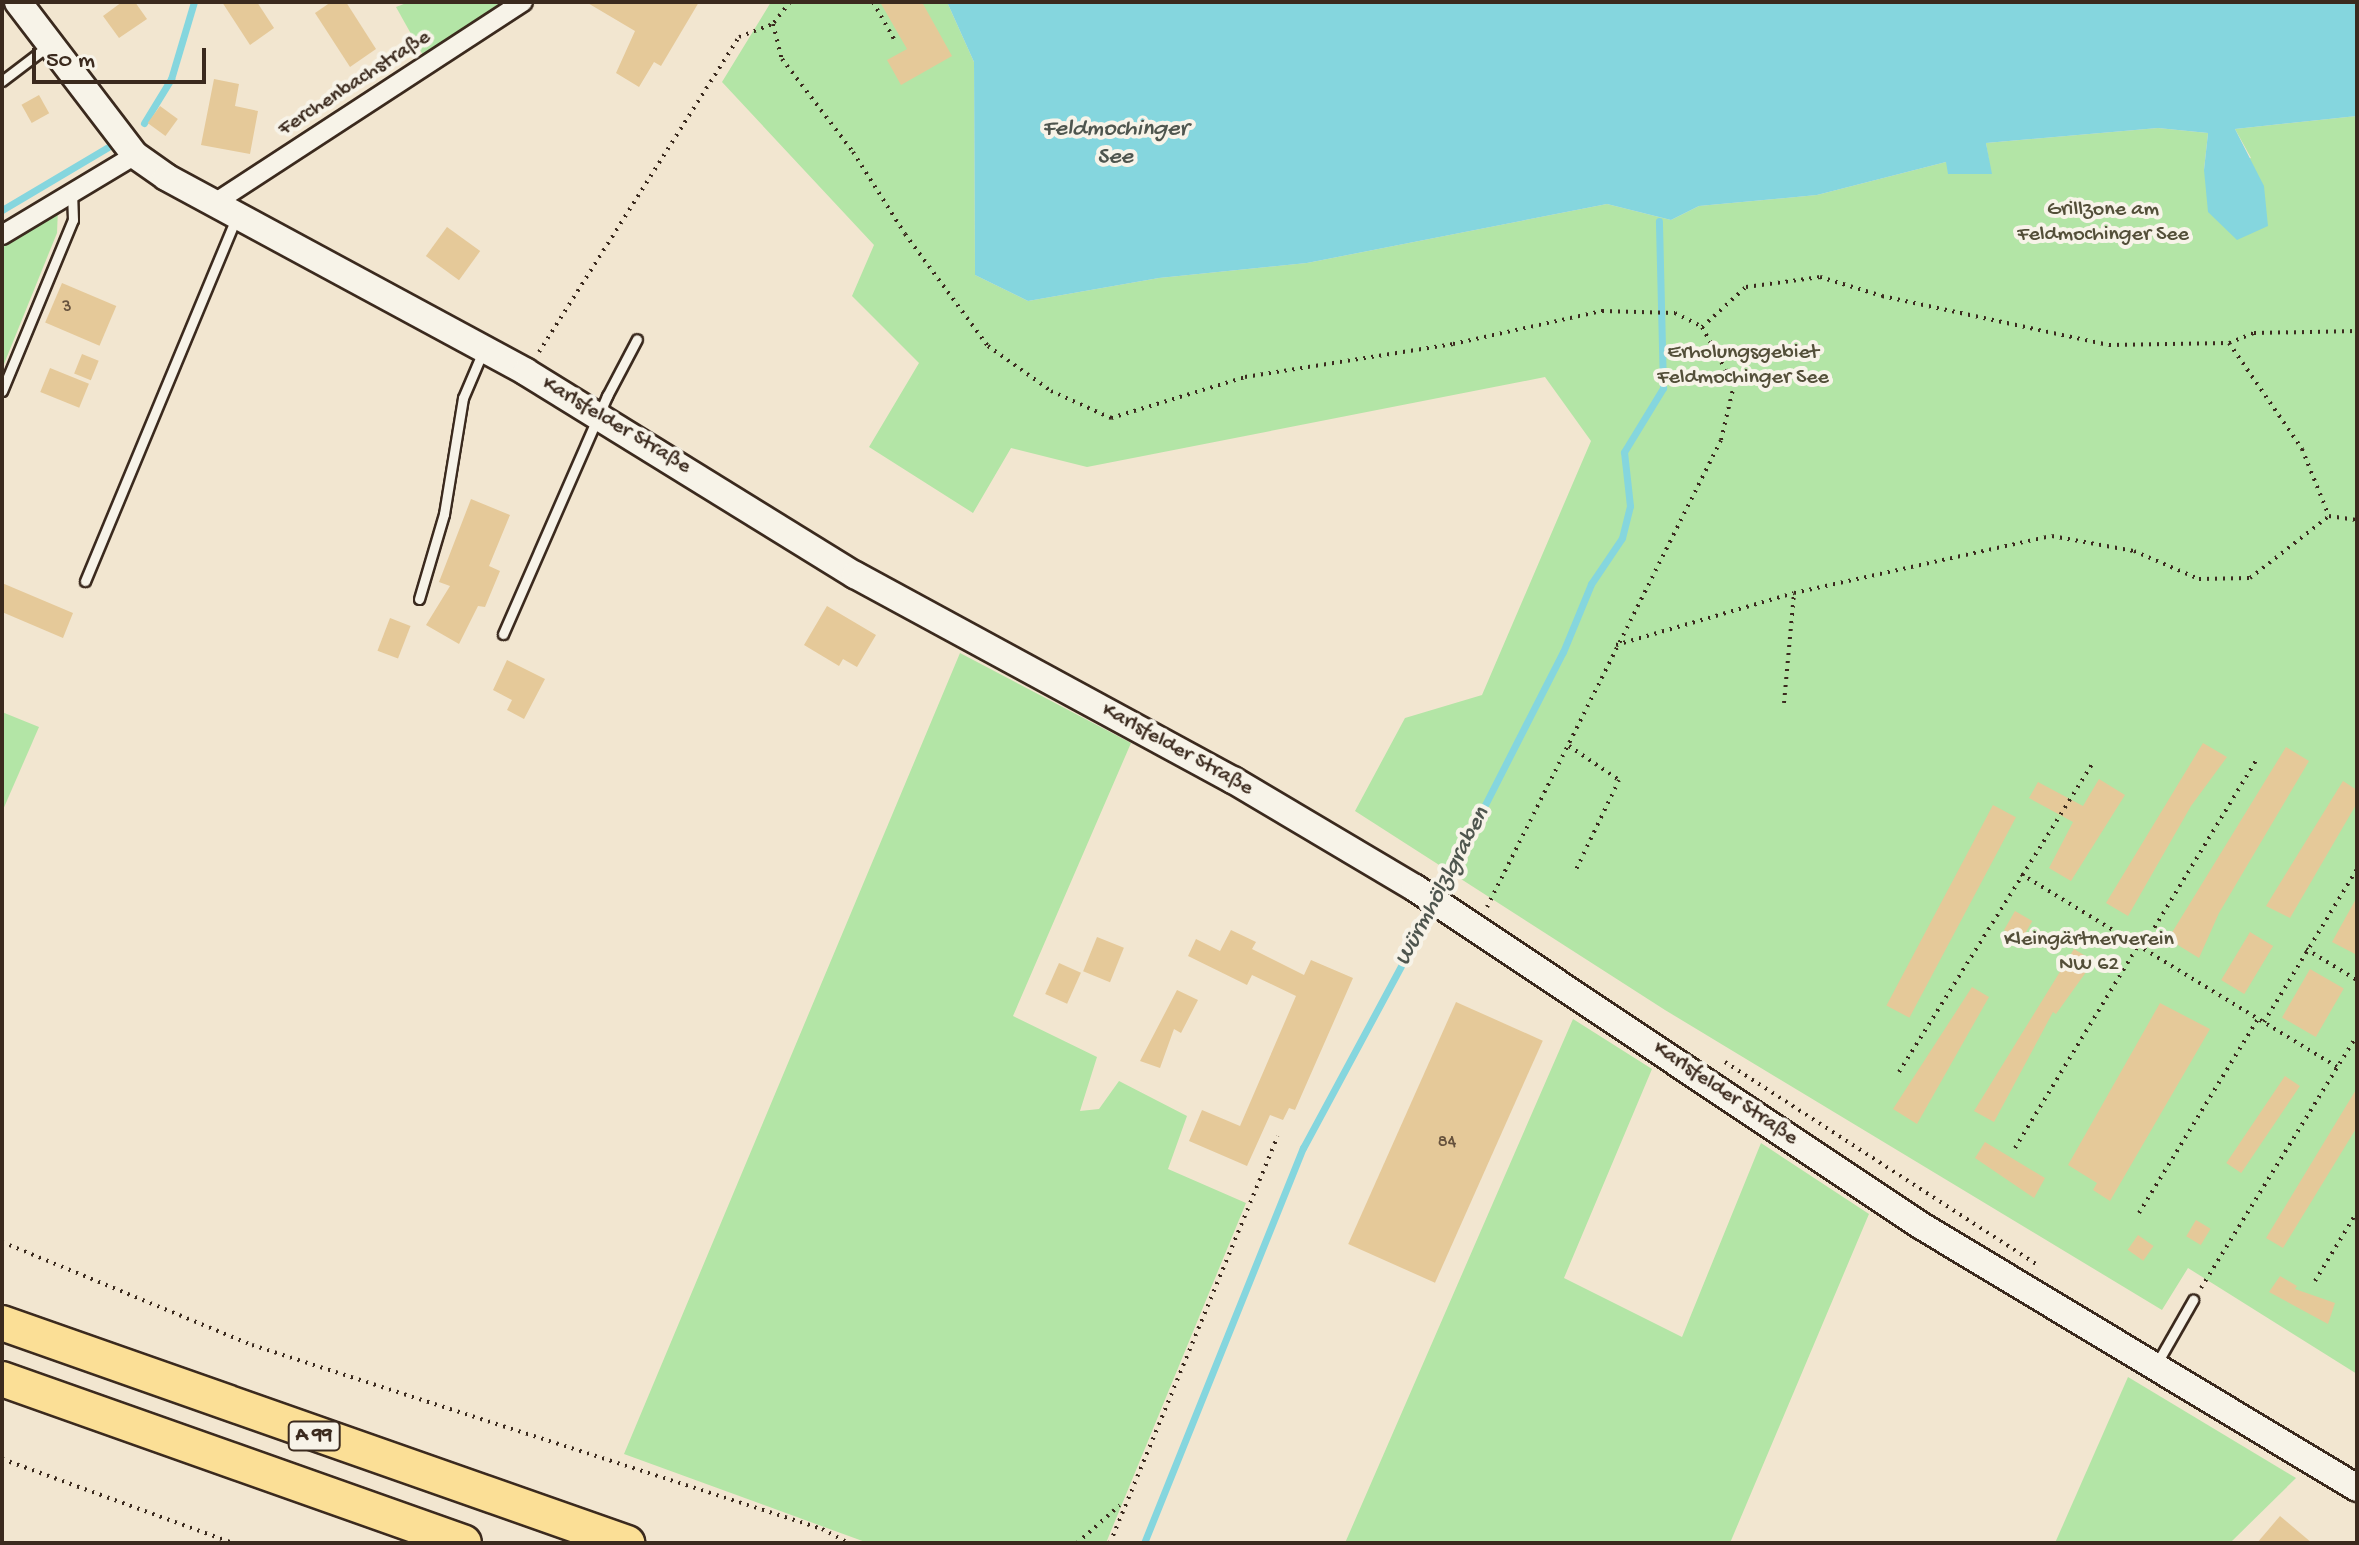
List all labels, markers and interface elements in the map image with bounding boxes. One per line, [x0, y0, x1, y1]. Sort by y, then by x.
street label: Ferchenbachstraße [274, 25, 436, 143]
scale bar [36, 32, 210, 82]
text: 50 m [46, 47, 95, 76]
water label: Feldmochinger See [1042, 116, 1188, 172]
park label: Grillzone am Feldmochinger See [2017, 197, 2189, 248]
house number: 3 [62, 297, 72, 319]
park label: Erholungsgebiet Feldmochinger See [1657, 340, 1829, 392]
street label: Karlsfelder Straße [537, 371, 695, 481]
street label: Karlsfelder Straße [1097, 697, 1257, 803]
water label: Würmhölzlgraben [1389, 803, 1497, 971]
park label: Kleingärtnerverein NW 62 [2004, 927, 2174, 978]
street label: Karlsfelder Straße [1647, 1036, 1803, 1152]
house number: 84 [1438, 1132, 1456, 1154]
road number: A 99 [286, 1420, 342, 1452]

